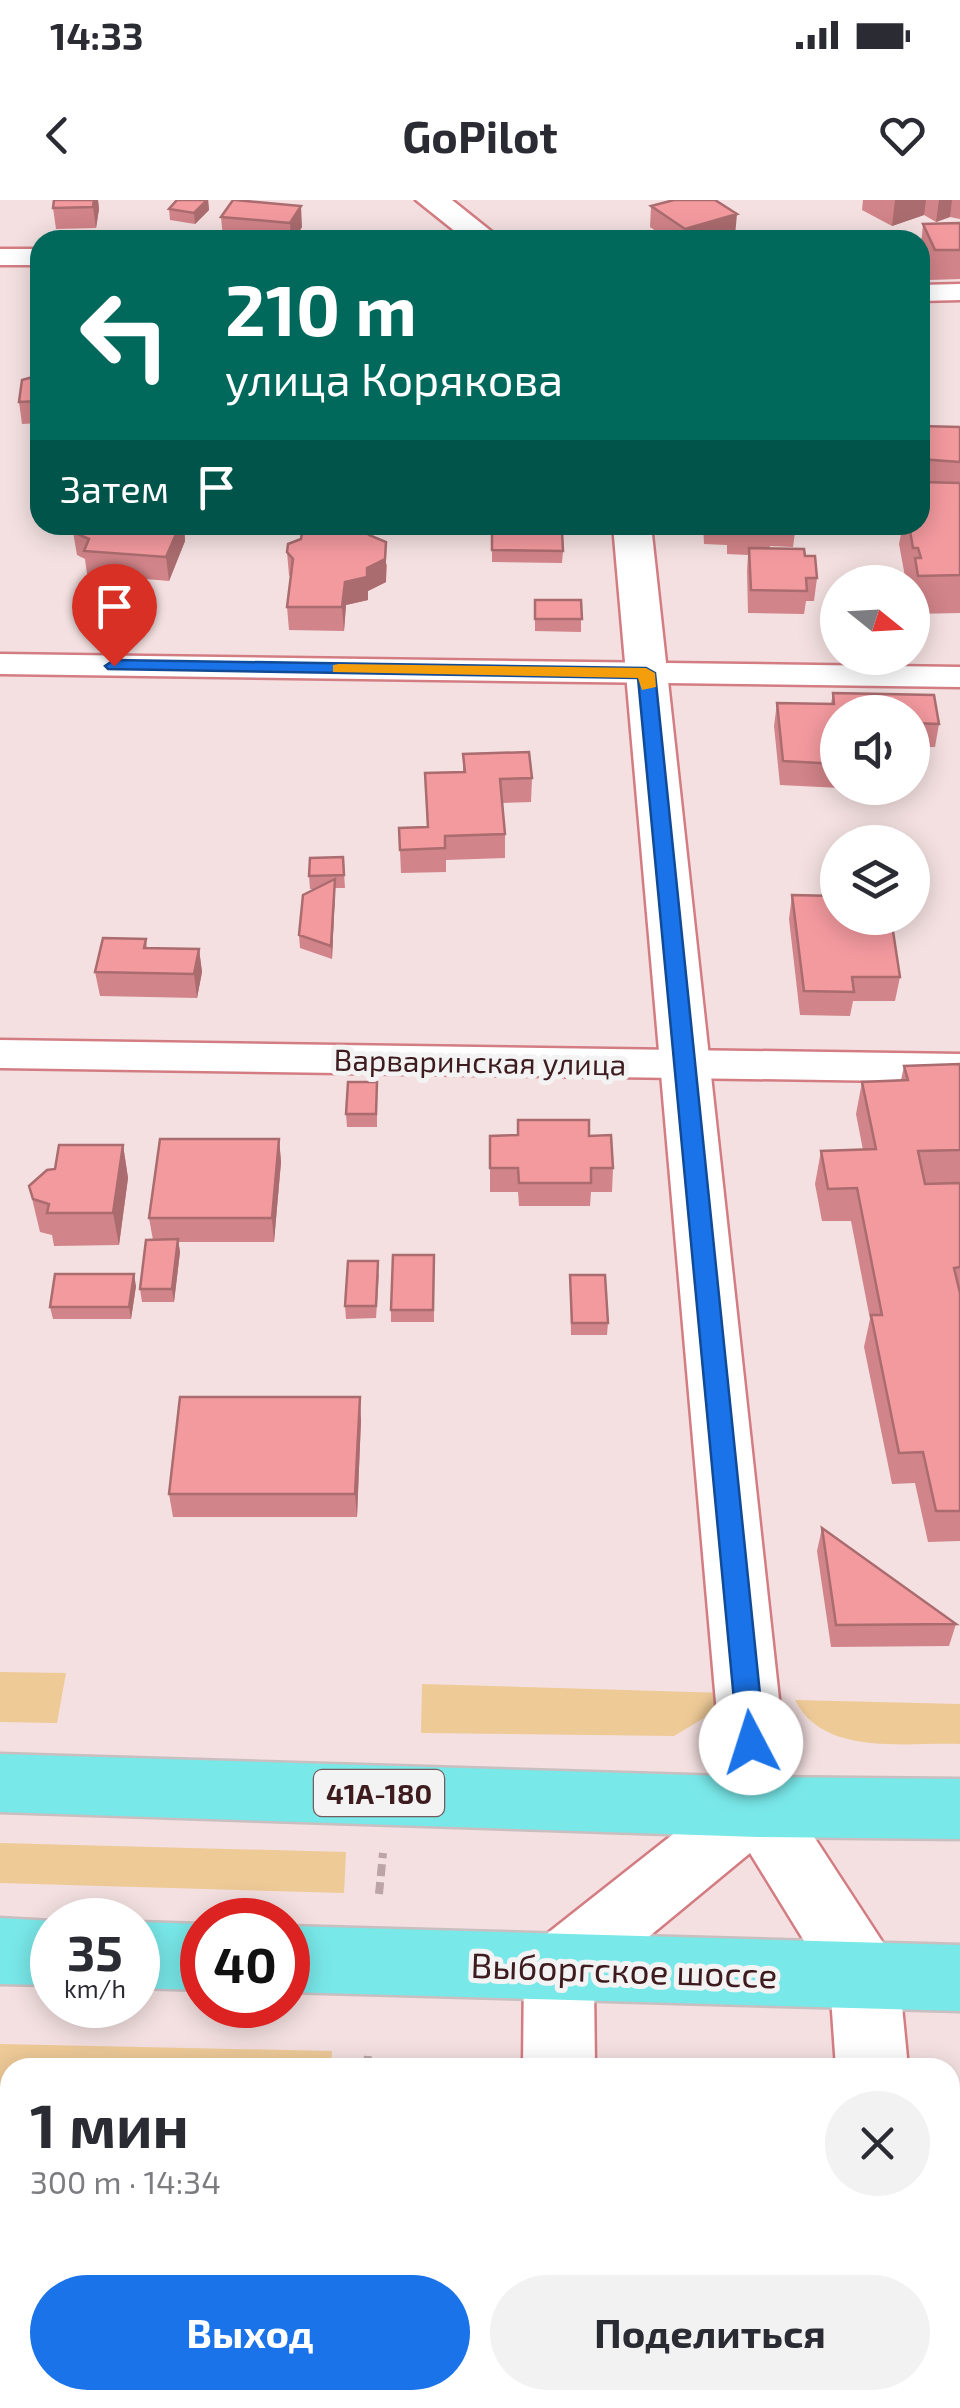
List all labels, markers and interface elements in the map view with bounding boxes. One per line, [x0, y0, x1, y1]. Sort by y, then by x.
text: 14:33 [50, 12, 143, 58]
icon: back [30, 108, 85, 163]
text: GoPilot [402, 108, 558, 162]
icon: heart [875, 108, 930, 163]
text: 210 m [225, 266, 417, 350]
icon: left [60, 270, 190, 400]
text: улица Корякова [225, 351, 563, 405]
icon: arrive [189, 460, 244, 515]
text: Затем [60, 465, 169, 511]
pin [72, 564, 157, 667]
north arrow [820, 565, 930, 675]
map controls [820, 565, 930, 935]
icon: arrive [87, 579, 142, 634]
button: sound [820, 695, 930, 805]
button: layers [820, 825, 930, 935]
street label: Варваринская улица [333, 1040, 627, 1083]
position arrow [699, 1691, 803, 1795]
road number: 41А-180 [314, 1770, 444, 1816]
speed limit sign: 40 [180, 1898, 310, 2028]
text: 35 [67, 1921, 123, 1981]
street label: Выборгское шоссе [470, 1943, 778, 1995]
text: km/h [64, 1973, 126, 2003]
text: 1 мин [30, 2088, 189, 2160]
button: close [825, 2091, 930, 2196]
text: 300 m · 14:34 [30, 2162, 221, 2200]
button: Выход [30, 2275, 470, 2390]
button: Поделиться [490, 2275, 930, 2390]

